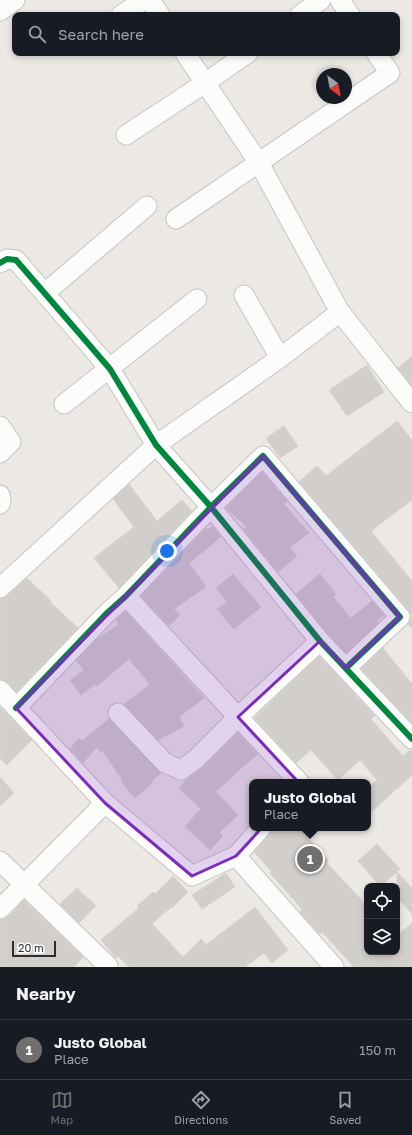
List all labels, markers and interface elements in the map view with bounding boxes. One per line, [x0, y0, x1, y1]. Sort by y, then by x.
search box [12, 12, 400, 56]
icon: search [26, 23, 48, 45]
text: Search here [58, 25, 144, 43]
north arrow [316, 68, 352, 104]
your location [157, 541, 177, 561]
popup [249, 779, 371, 831]
text: Justo Global [264, 788, 356, 806]
text: Place [264, 806, 298, 822]
pin: 1 [297, 844, 323, 874]
map controls [364, 883, 400, 955]
button: locate [364, 883, 400, 919]
button: layers [364, 919, 400, 955]
scale bar [12, 939, 56, 958]
text: 20 m [18, 941, 44, 954]
text: Nearby [16, 983, 76, 1004]
text: Justo Global [54, 1033, 146, 1051]
text: 1 [26, 1042, 32, 1058]
text: 150 m [359, 1042, 396, 1058]
text: Place [54, 1051, 89, 1067]
tab: Map [51, 1089, 73, 1126]
tab: Directions [174, 1089, 228, 1126]
tab: Saved [329, 1089, 361, 1126]

